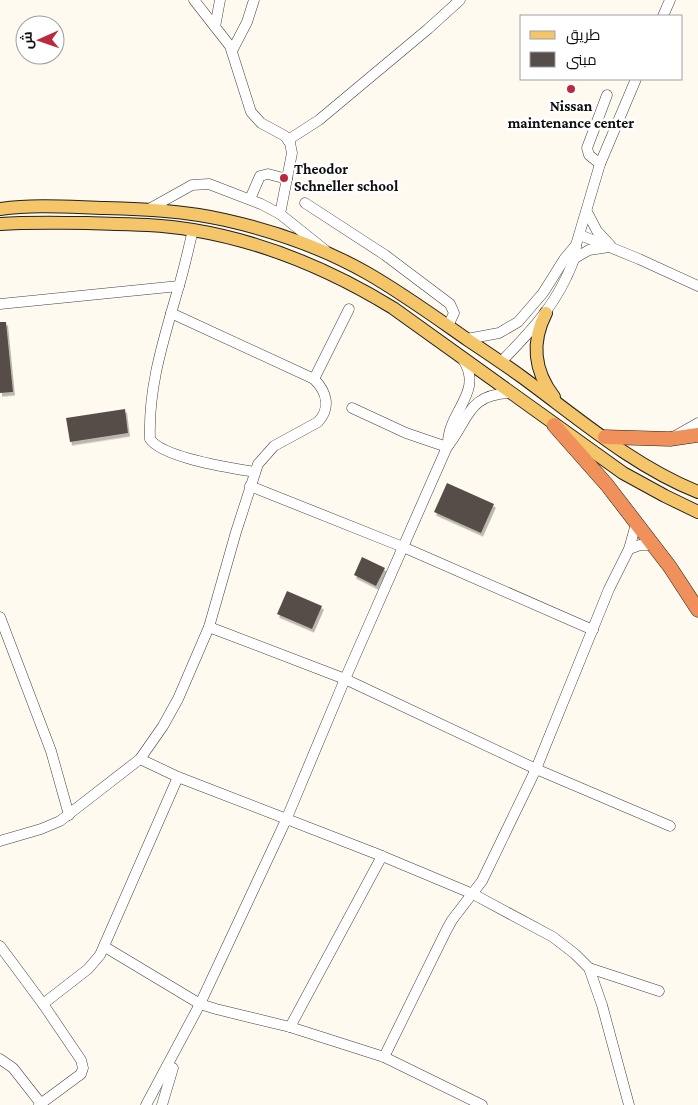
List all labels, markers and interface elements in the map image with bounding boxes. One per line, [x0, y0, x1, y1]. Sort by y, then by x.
north arrow [15, 15, 65, 65]
legend [520, 15, 683, 80]
text: طريق [566, 27, 600, 45]
text: ش [19, 31, 36, 50]
text: مبنى [566, 52, 597, 70]
marker: Nissan maintenance center [565, 83, 577, 95]
place label: Nissan maintenance center [508, 98, 634, 131]
place label: Theodor Schneller school [294, 161, 399, 194]
marker: Theodor Schneller school [278, 172, 290, 184]

